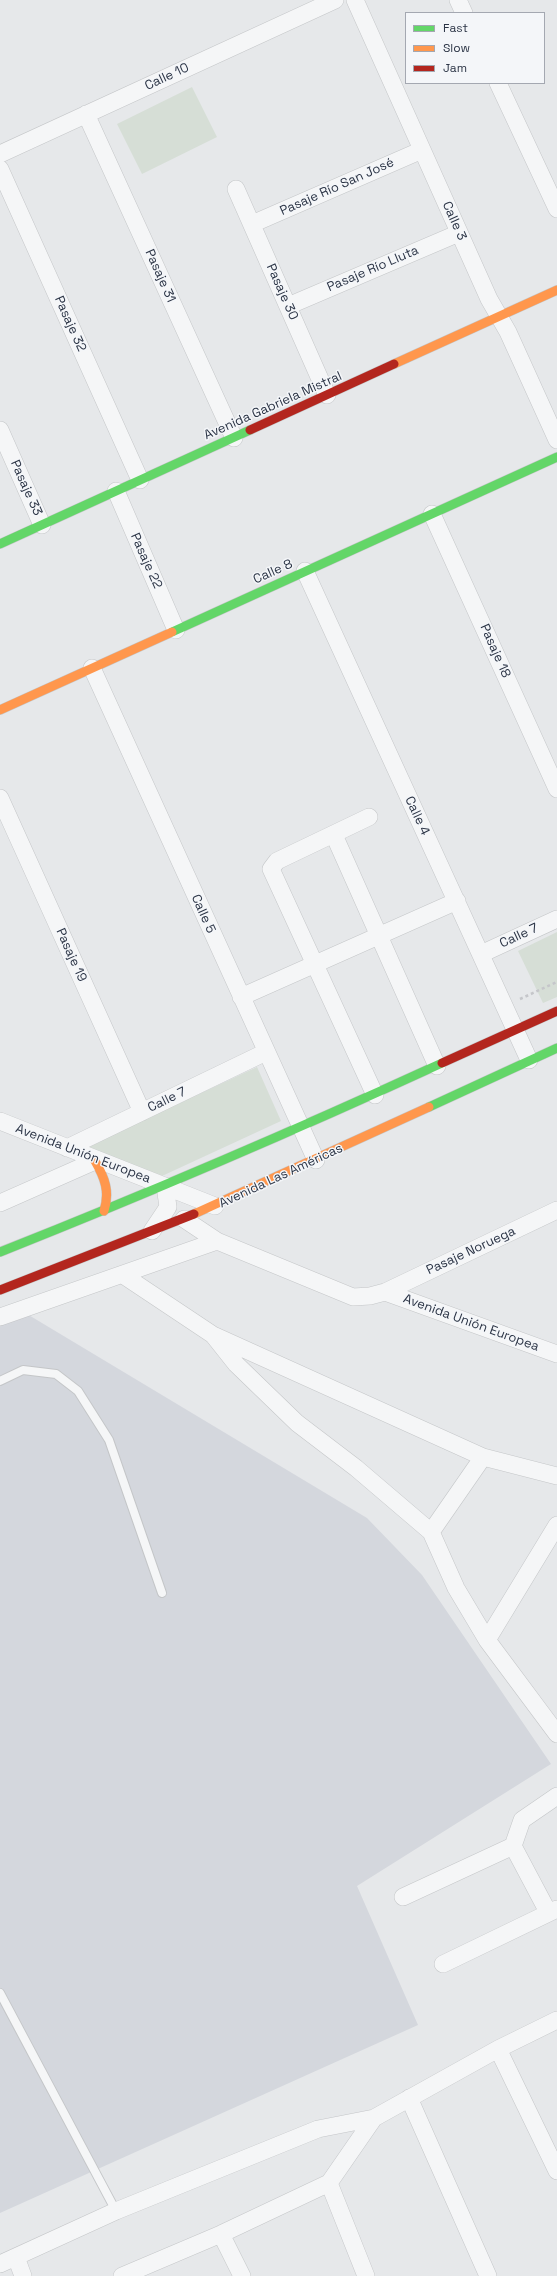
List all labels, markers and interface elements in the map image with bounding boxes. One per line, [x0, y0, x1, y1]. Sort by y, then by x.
legend [405, 12, 545, 84]
text: Fast [443, 20, 468, 36]
text: Slow [443, 40, 470, 56]
street label: Calle 10 [142, 60, 192, 94]
text: Jam [443, 60, 467, 76]
street label: Pasaje Río San José [278, 155, 396, 219]
street label: Calle 3 [439, 199, 469, 243]
street label: Pasaje Río Lluta [325, 243, 421, 295]
street label: Pasaje 31 [141, 247, 179, 305]
street label: Pasaje 30 [263, 262, 301, 322]
street label: Pasaje 32 [51, 294, 89, 354]
street label: Avenida Gabriela Mistral [202, 368, 344, 444]
street label: Pasaje 33 [7, 458, 45, 518]
street label: Pasaje 22 [127, 531, 165, 591]
street label: Calle 8 [251, 556, 295, 588]
street label: Pasaje 18 [476, 622, 514, 680]
street label: Calle 4 [401, 794, 433, 838]
street label: Calle 5 [188, 892, 218, 936]
street label: Calle 7 [497, 920, 541, 952]
street label: Pasaje 19 [52, 926, 90, 984]
street label: Calle 7 [145, 1084, 189, 1116]
street label: Avenida Unión Europea [13, 1121, 153, 1187]
street label: Avenida Las Américas [217, 1140, 345, 1212]
street label: Pasaje Noruega [424, 1224, 518, 1278]
street label: Avenida Unión Europea [401, 1291, 541, 1355]

